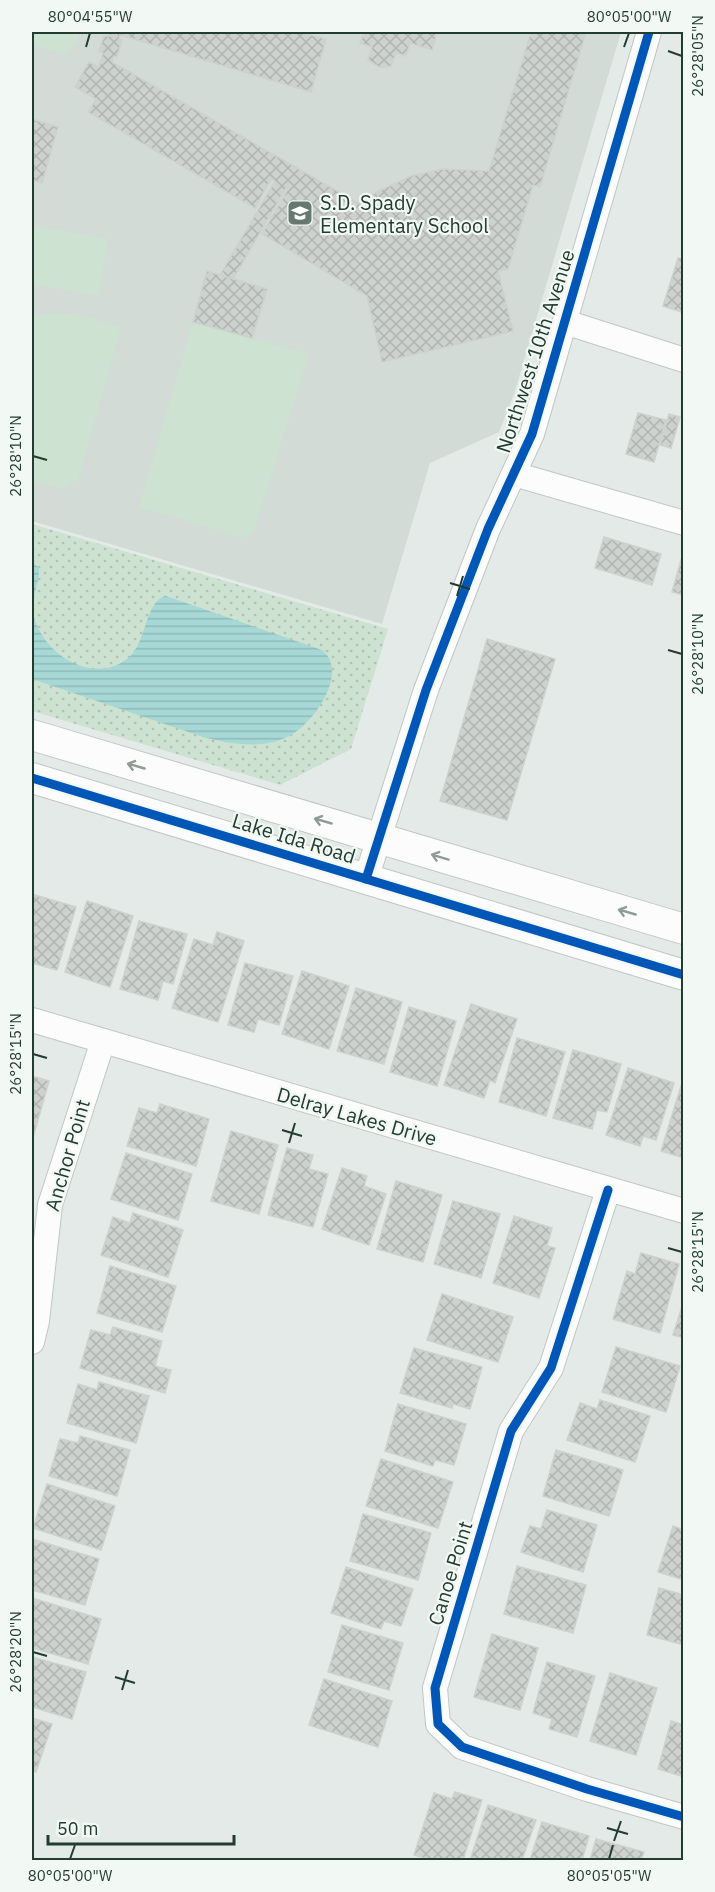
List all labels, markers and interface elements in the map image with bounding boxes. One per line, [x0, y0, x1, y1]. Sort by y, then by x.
text: 80°04'55"W [48, 7, 133, 26]
text: 80°05'00"W [587, 7, 672, 26]
text: 26°28'05"N [688, 15, 707, 97]
place label: S.D. Spady Elementary School [320, 189, 489, 239]
school or university icon: S.D. Spady Elementary School [285, 198, 315, 228]
street label: Northwest 10th Avenue [489, 246, 581, 456]
text: 26°28'10"N [6, 415, 25, 497]
text: 26°28'10"N [688, 613, 707, 695]
one-way arrow [126, 760, 145, 771]
street label: Lake Ida Road [229, 806, 359, 870]
one-way arrow [313, 815, 332, 826]
one-way arrow [431, 851, 450, 862]
one-way arrow [618, 906, 637, 917]
text: 26°28'15"N [6, 1013, 25, 1095]
street label: Delray Lakes Drive [274, 1080, 440, 1152]
street label: Anchor Point [38, 1096, 96, 1214]
text: 26°28'15"N [688, 1211, 707, 1293]
street label: Canoe Point [421, 1518, 479, 1628]
text: 26°28'20"N [6, 1611, 25, 1693]
scale bar [48, 1808, 234, 1846]
text: 50 m [57, 1817, 99, 1840]
text: 80°05'00"W [28, 1866, 113, 1885]
text: 80°05'05"W [567, 1866, 652, 1885]

